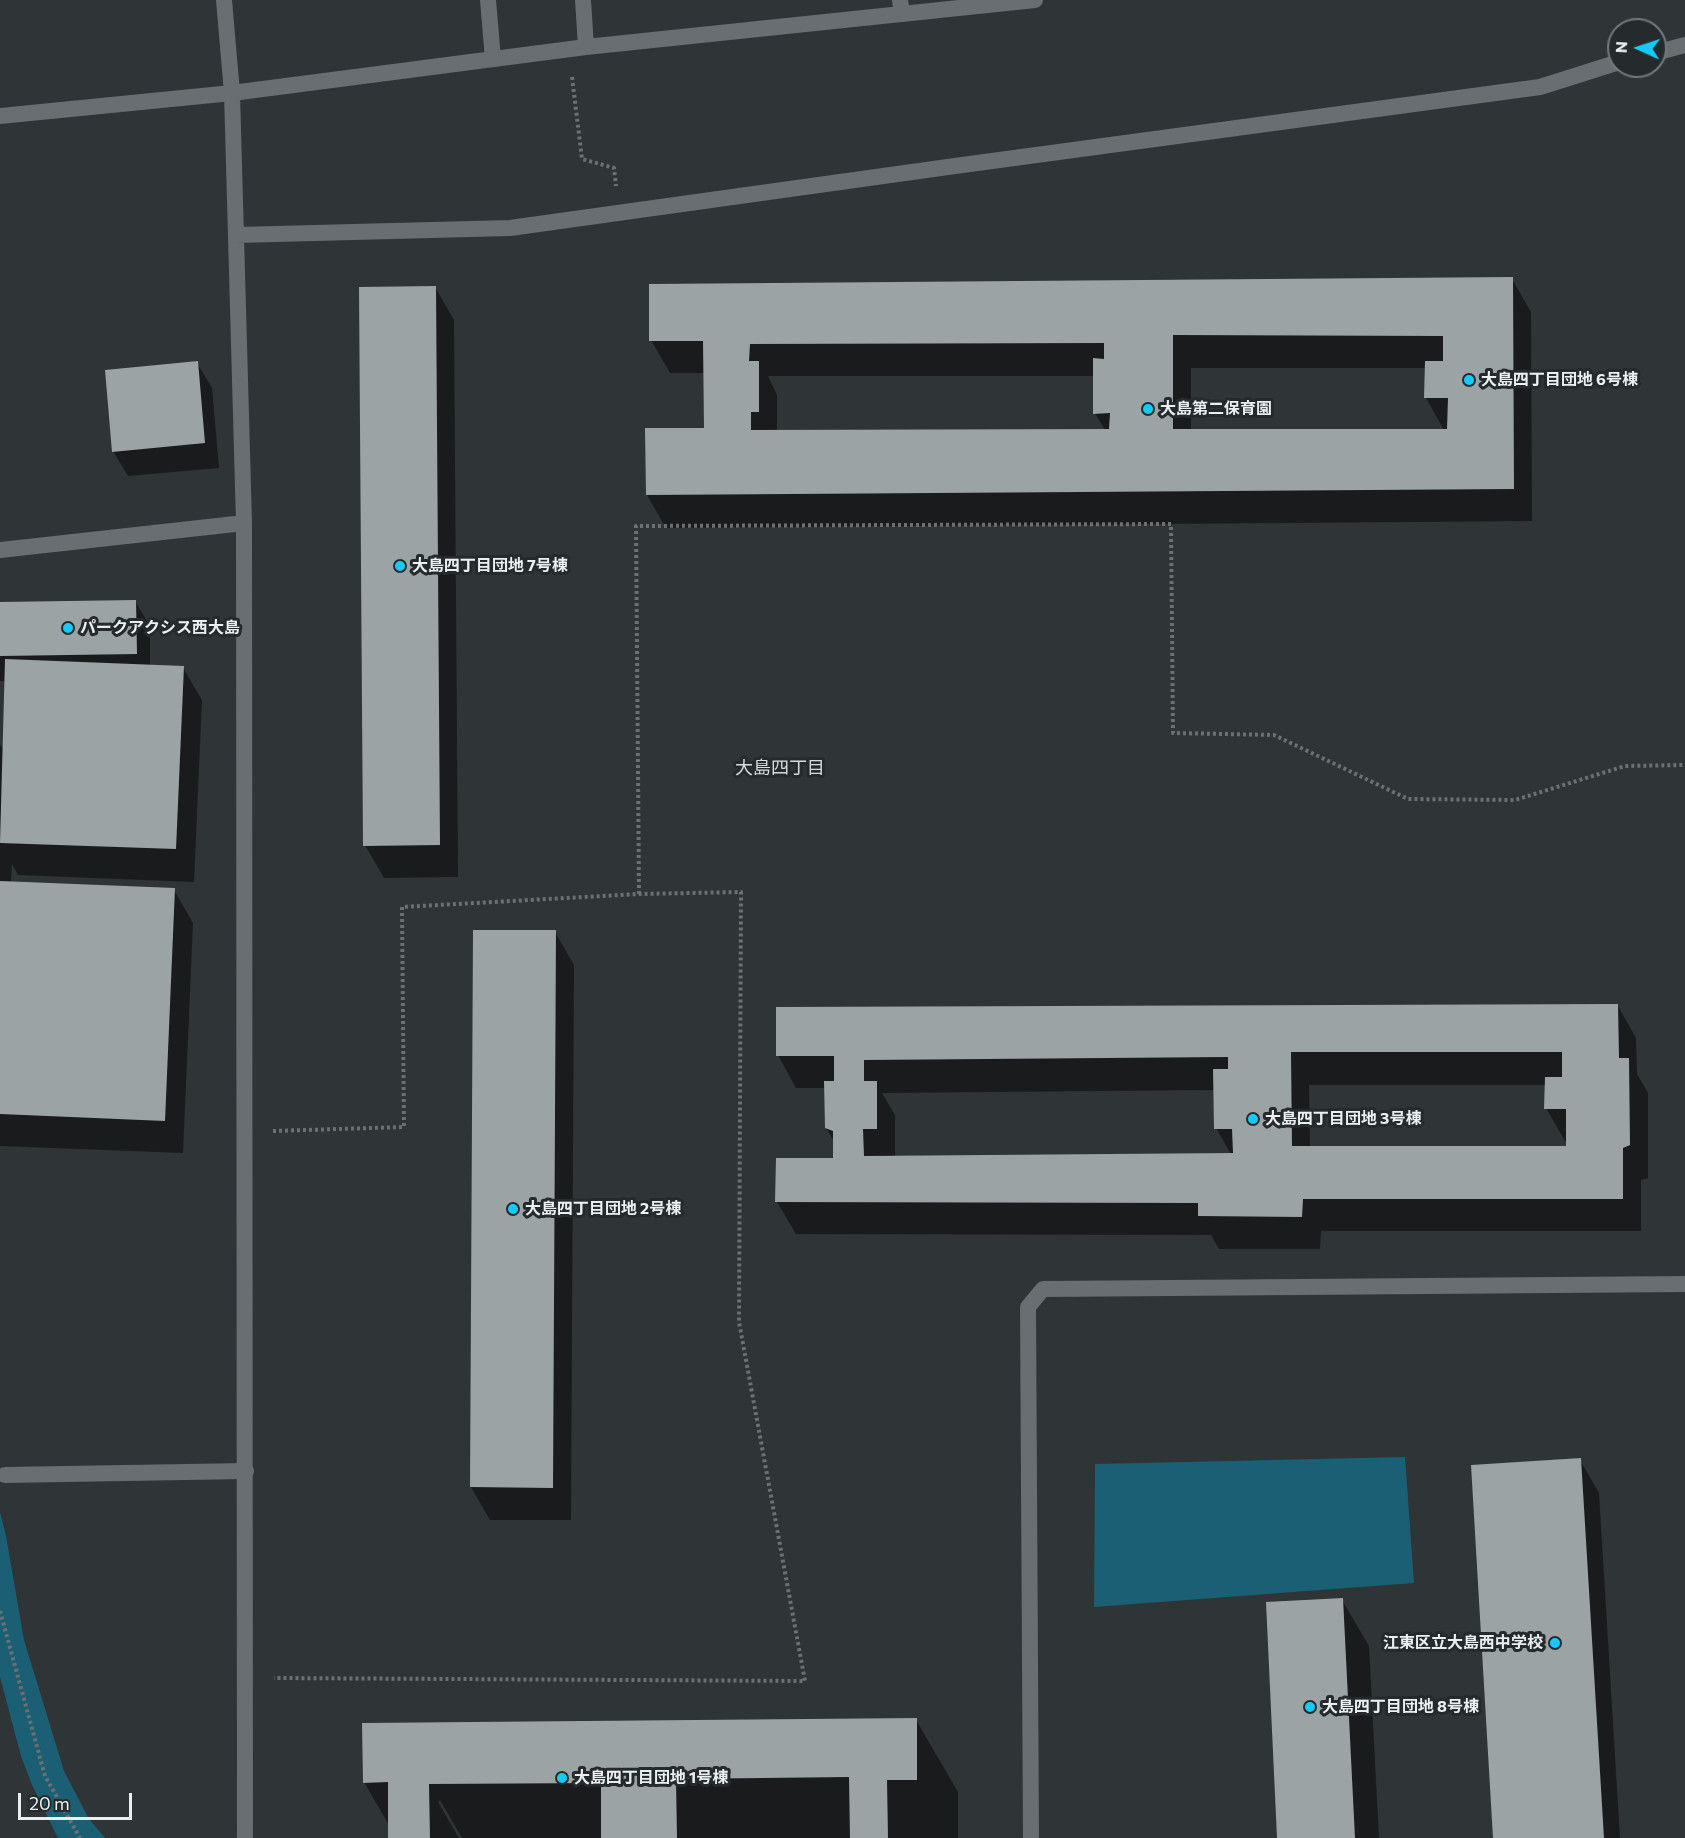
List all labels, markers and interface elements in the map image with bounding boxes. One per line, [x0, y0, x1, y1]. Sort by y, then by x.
north arrow [1607, 18, 1667, 78]
text: N [1611, 41, 1630, 54]
place label: 大島四丁目団地 6号棟 [1481, 370, 1638, 390]
marker: 大島四丁目団地 6号棟 [1462, 373, 1476, 387]
place label: 大島第二保育園 [1160, 399, 1272, 419]
marker: 大島第二保育園 [1141, 402, 1155, 416]
place label: 大島四丁目団地 7号棟 [412, 556, 568, 576]
marker: 大島四丁目団地 7号棟 [393, 559, 407, 573]
place label: パークアクシス西大島 [80, 618, 240, 638]
marker: パークアクシス西大島 [61, 621, 75, 635]
district label: 大島四丁目 [735, 757, 825, 779]
place label: 大島四丁目団地 3号棟 [1265, 1109, 1421, 1129]
marker: 大島四丁目団地 3号棟 [1246, 1112, 1260, 1126]
place label: 大島四丁目団地 2号棟 [525, 1199, 681, 1219]
marker: 大島四丁目団地 2号棟 [506, 1202, 520, 1216]
place label: 江東区立大島西中学校 [1383, 1633, 1543, 1653]
marker: 江東区立大島西中学校 [1548, 1636, 1562, 1650]
place label: 大島四丁目団地 8号棟 [1322, 1697, 1479, 1717]
marker: 大島四丁目団地 8号棟 [1303, 1700, 1317, 1714]
place label: 大島四丁目団地 1号棟 [574, 1768, 728, 1788]
marker: 大島四丁目団地 1号棟 [555, 1771, 569, 1785]
scale bar [21, 1781, 135, 1819]
text: 20 m [29, 1792, 70, 1814]

